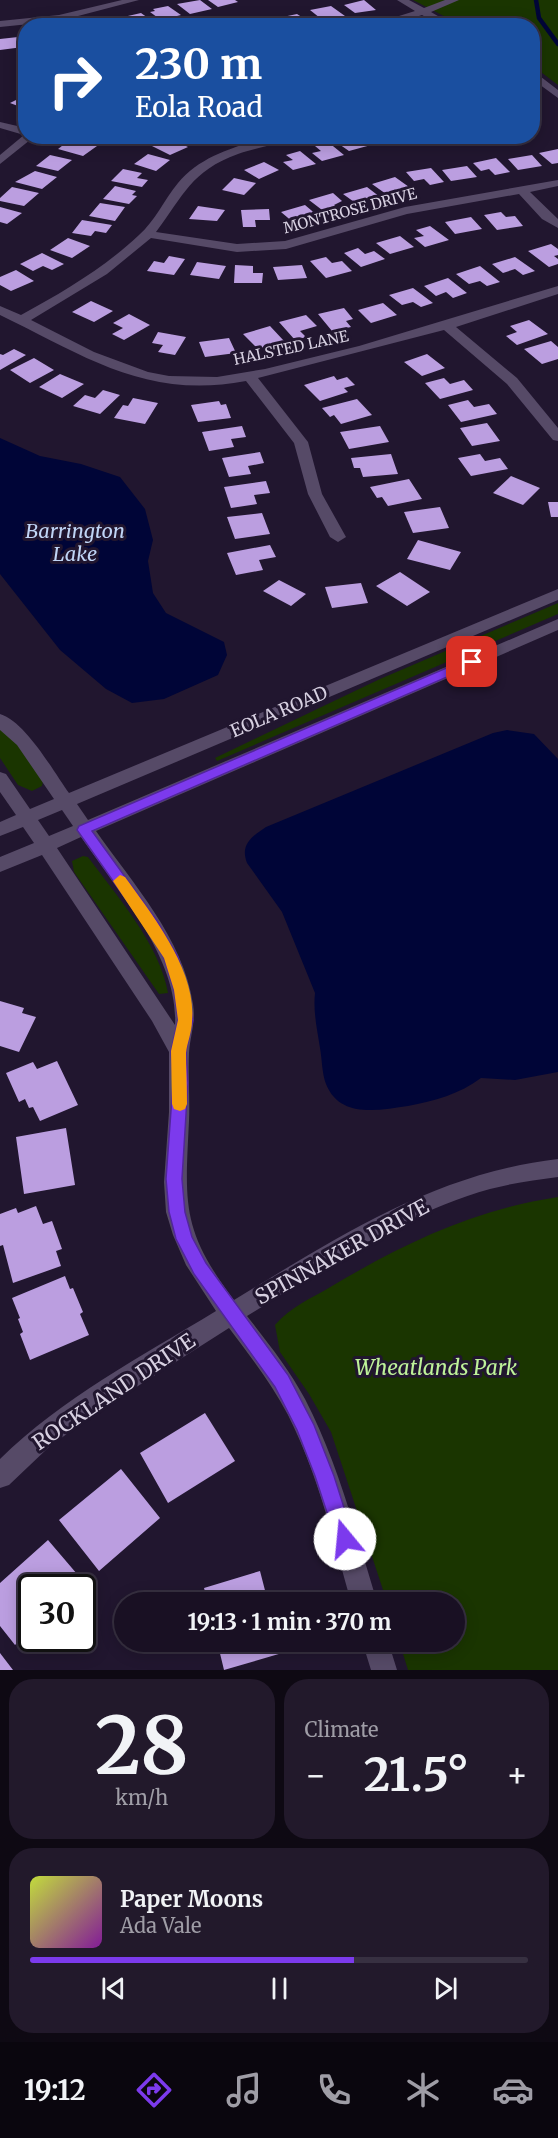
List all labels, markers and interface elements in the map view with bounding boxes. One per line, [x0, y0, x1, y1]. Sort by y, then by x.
text: 230 m [135, 38, 262, 90]
icon: right [36, 42, 114, 120]
text: Eola Road [135, 90, 263, 124]
street label: MONTROSE DRIVE [281, 183, 419, 237]
street label: HALSTED LANE [232, 326, 351, 369]
water label: Barrington Lake [25, 518, 125, 566]
pin [446, 636, 497, 687]
icon: arrive [455, 645, 488, 678]
street label: EOLA ROAD [227, 681, 331, 742]
street label: SPINNAKER DRIVE [250, 1192, 434, 1311]
street label: ROCKLAND DRIVE [27, 1327, 201, 1456]
park label: Wheatlands Park [355, 1354, 518, 1381]
position arrow [313, 1507, 377, 1571]
speed limit sign: 30 [18, 1574, 96, 1652]
text: 19:13 · 1 min · 370 m [188, 1608, 391, 1636]
text: 28 [95, 1697, 189, 1795]
text: Climate [305, 1717, 379, 1742]
text: 21.5° [364, 1747, 469, 1803]
text: − [305, 1755, 327, 1796]
text: + [506, 1755, 528, 1796]
text: km/h [115, 1785, 168, 1810]
text: Paper Moons [120, 1885, 263, 1913]
text: Ada Vale [120, 1913, 201, 1938]
icon: previous [97, 1972, 130, 2005]
icon: pause [263, 1972, 296, 2005]
icon: next [429, 1972, 462, 2005]
icon: directions [133, 2069, 175, 2111]
icon: music [223, 2069, 265, 2111]
icon: phone [313, 2069, 355, 2111]
icon: climate [402, 2069, 444, 2111]
icon: car [492, 2069, 534, 2111]
text: 19:12 [24, 2073, 86, 2107]

